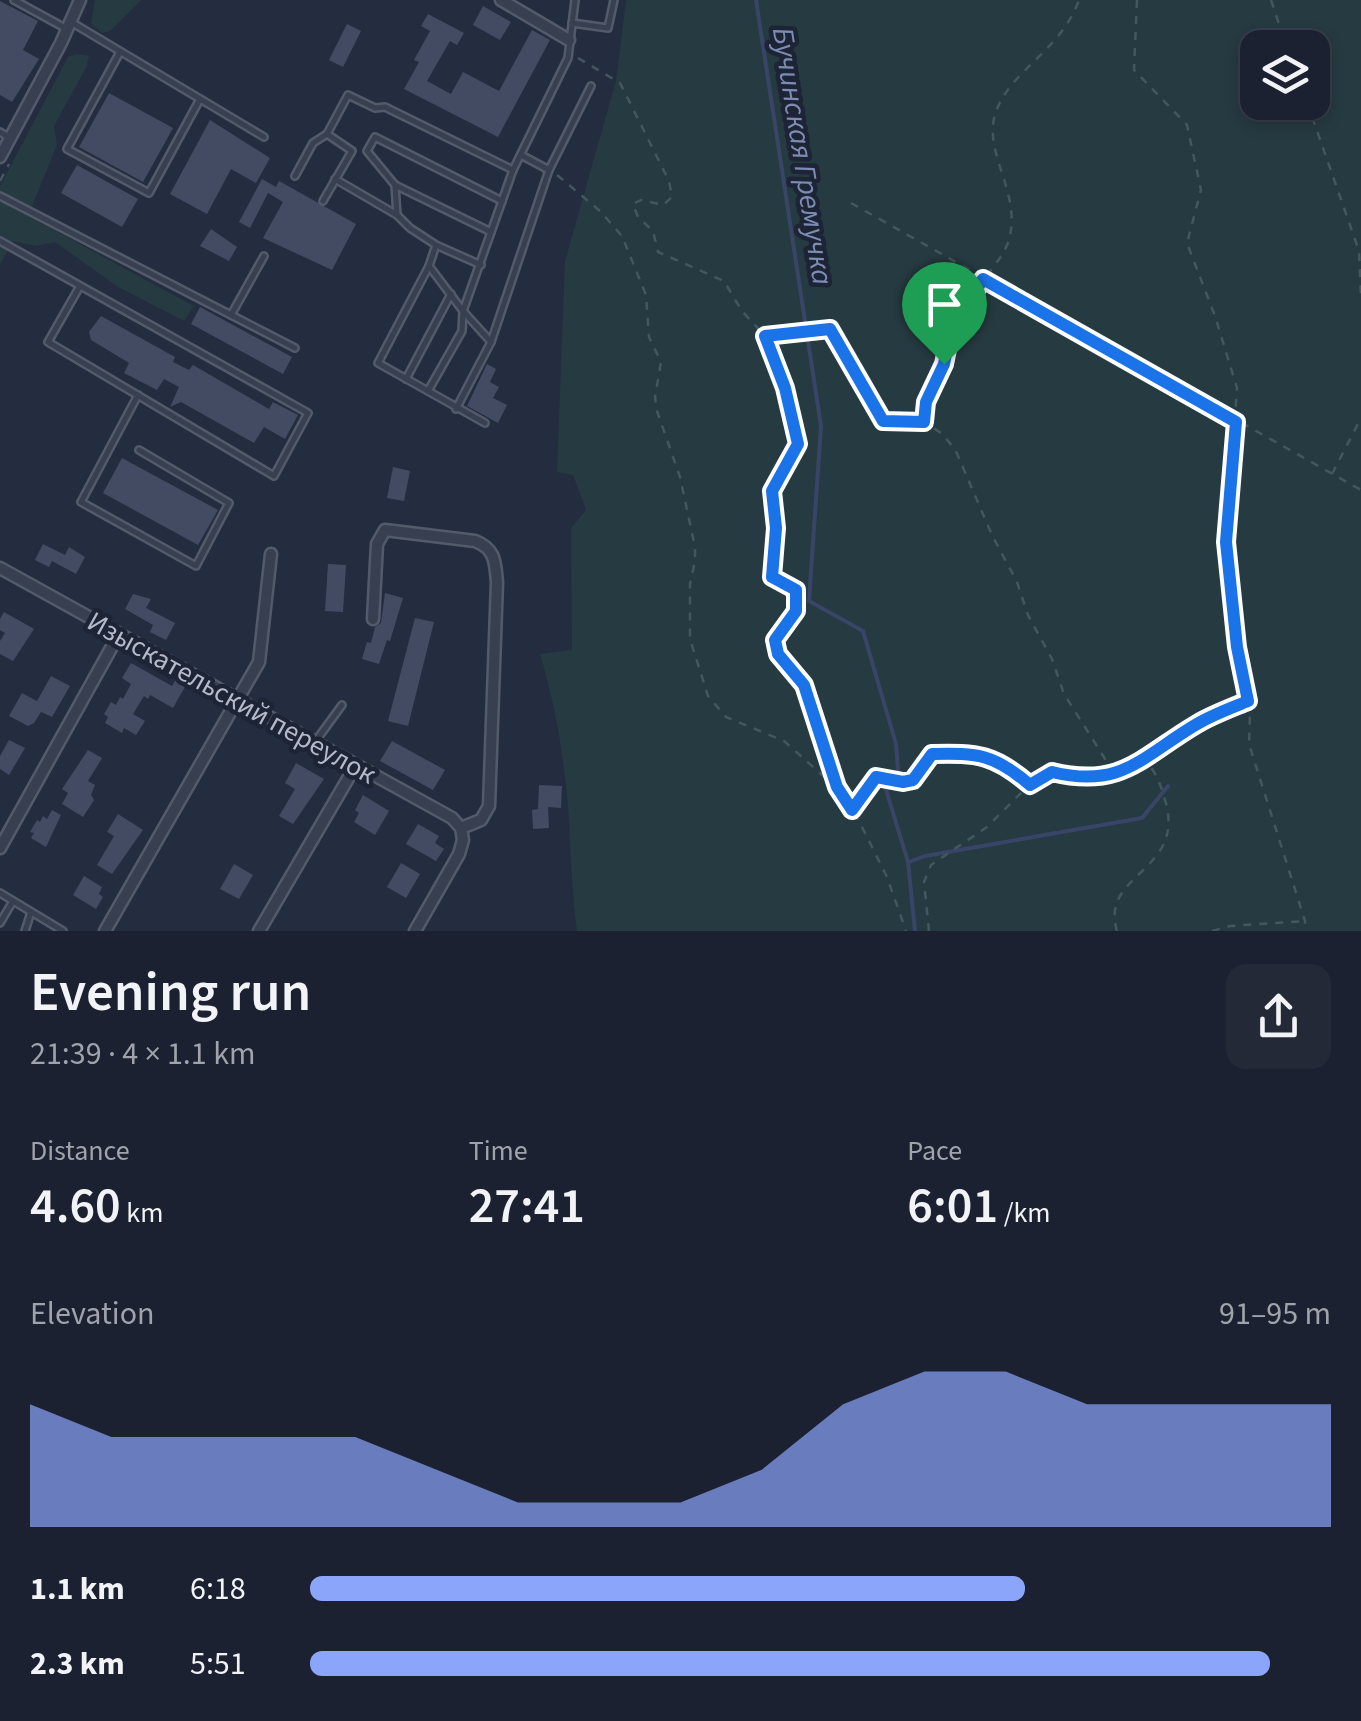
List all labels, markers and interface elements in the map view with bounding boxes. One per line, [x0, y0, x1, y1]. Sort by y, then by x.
water label: Бучинская Гремучка [761, 24, 844, 288]
map controls [1240, 30, 1330, 120]
button: layers [1240, 30, 1330, 120]
pin [902, 262, 987, 365]
icon: arrive [917, 277, 972, 332]
street label: Изыскательский переулок [80, 602, 383, 794]
text: Evening run [30, 954, 311, 1032]
button: share [1226, 964, 1331, 1069]
text: 21:39 · 4 × 1.1 km [30, 1031, 256, 1077]
text: Distance [30, 1131, 130, 1171]
text: Time [469, 1131, 528, 1171]
text: Pace [907, 1131, 962, 1171]
text: 4.60 [30, 1171, 121, 1242]
text: 27:41 [469, 1171, 585, 1242]
text: 6:01 [907, 1171, 998, 1242]
text: km [121, 1193, 163, 1233]
text: /km [998, 1193, 1051, 1233]
text: Elevation [30, 1291, 155, 1337]
text: 91–95 m [1219, 1291, 1331, 1337]
text: 1.1 km [30, 1566, 125, 1612]
text: 6:18 [190, 1566, 246, 1612]
text: 2.3 km [30, 1641, 125, 1687]
text: 5:51 [190, 1641, 246, 1687]

